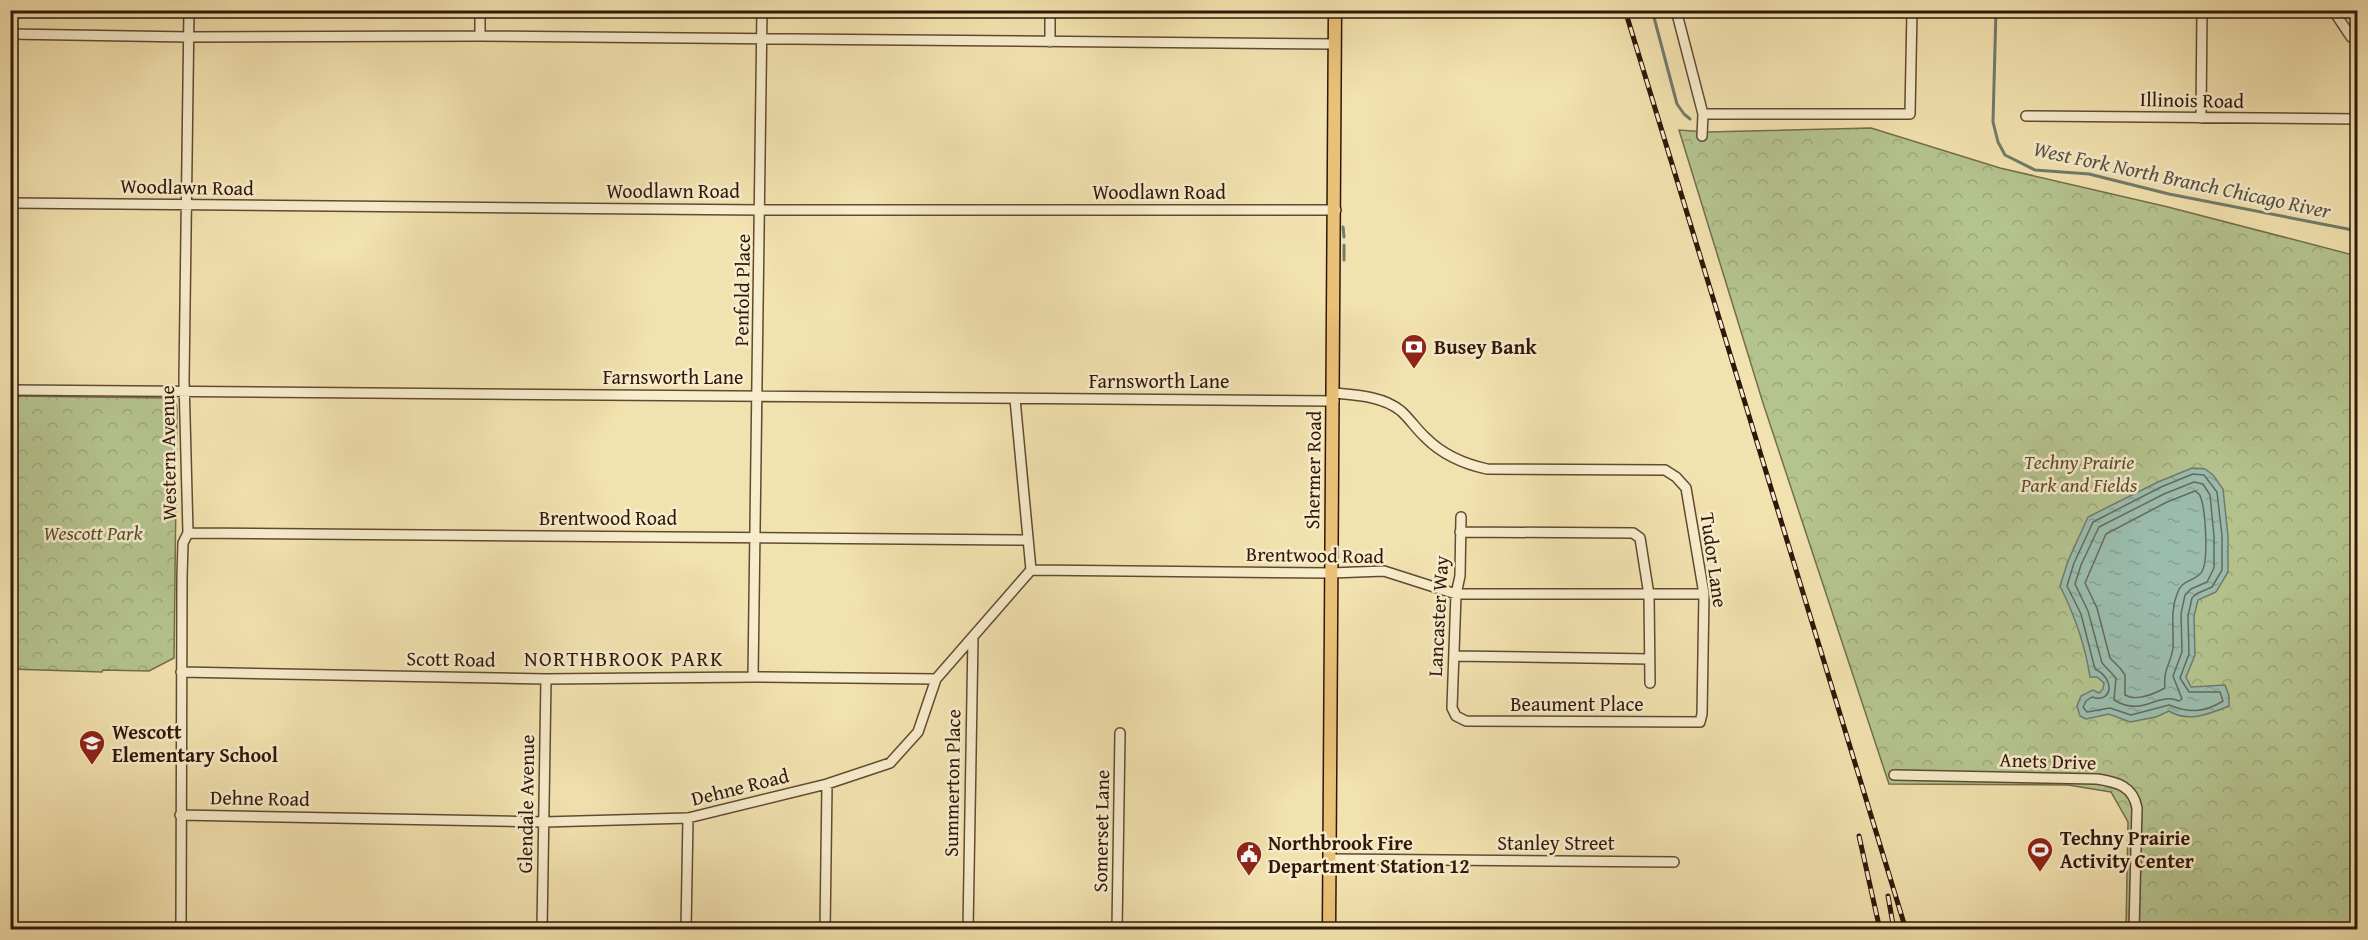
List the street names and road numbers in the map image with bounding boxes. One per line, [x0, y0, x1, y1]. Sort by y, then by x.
street label: Illinois Road [2140, 84, 2245, 115]
street label: Woodlawn Road [120, 171, 254, 202]
street label: Woodlawn Road [606, 176, 740, 205]
street label: Woodlawn Road [1092, 177, 1226, 206]
street label: Penfold Place [726, 233, 757, 347]
street label: Farnsworth Lane [603, 362, 743, 391]
street label: Farnsworth Lane [1089, 366, 1229, 395]
street label: Western Avenue [152, 385, 183, 521]
street label: Shermer Road [1297, 410, 1328, 530]
street label: Brentwood Road [539, 503, 677, 532]
street label: Tudor Lane [1693, 511, 1735, 609]
street label: Brentwood Road [1246, 539, 1385, 570]
street label: Lancaster Way [1420, 555, 1455, 677]
street label: Scott Road [406, 643, 496, 674]
street label: Beaument Place [1510, 689, 1644, 718]
street label: Summerton Place [936, 709, 967, 857]
street label: Glendale Avenue [510, 734, 541, 874]
street label: Anets Drive [1999, 744, 2097, 777]
street label: Dehne Road [688, 760, 792, 813]
street label: Somerset Lane [1085, 769, 1116, 893]
street label: Dehne Road [210, 782, 310, 813]
street label: Stanley Street [1497, 828, 1615, 857]

